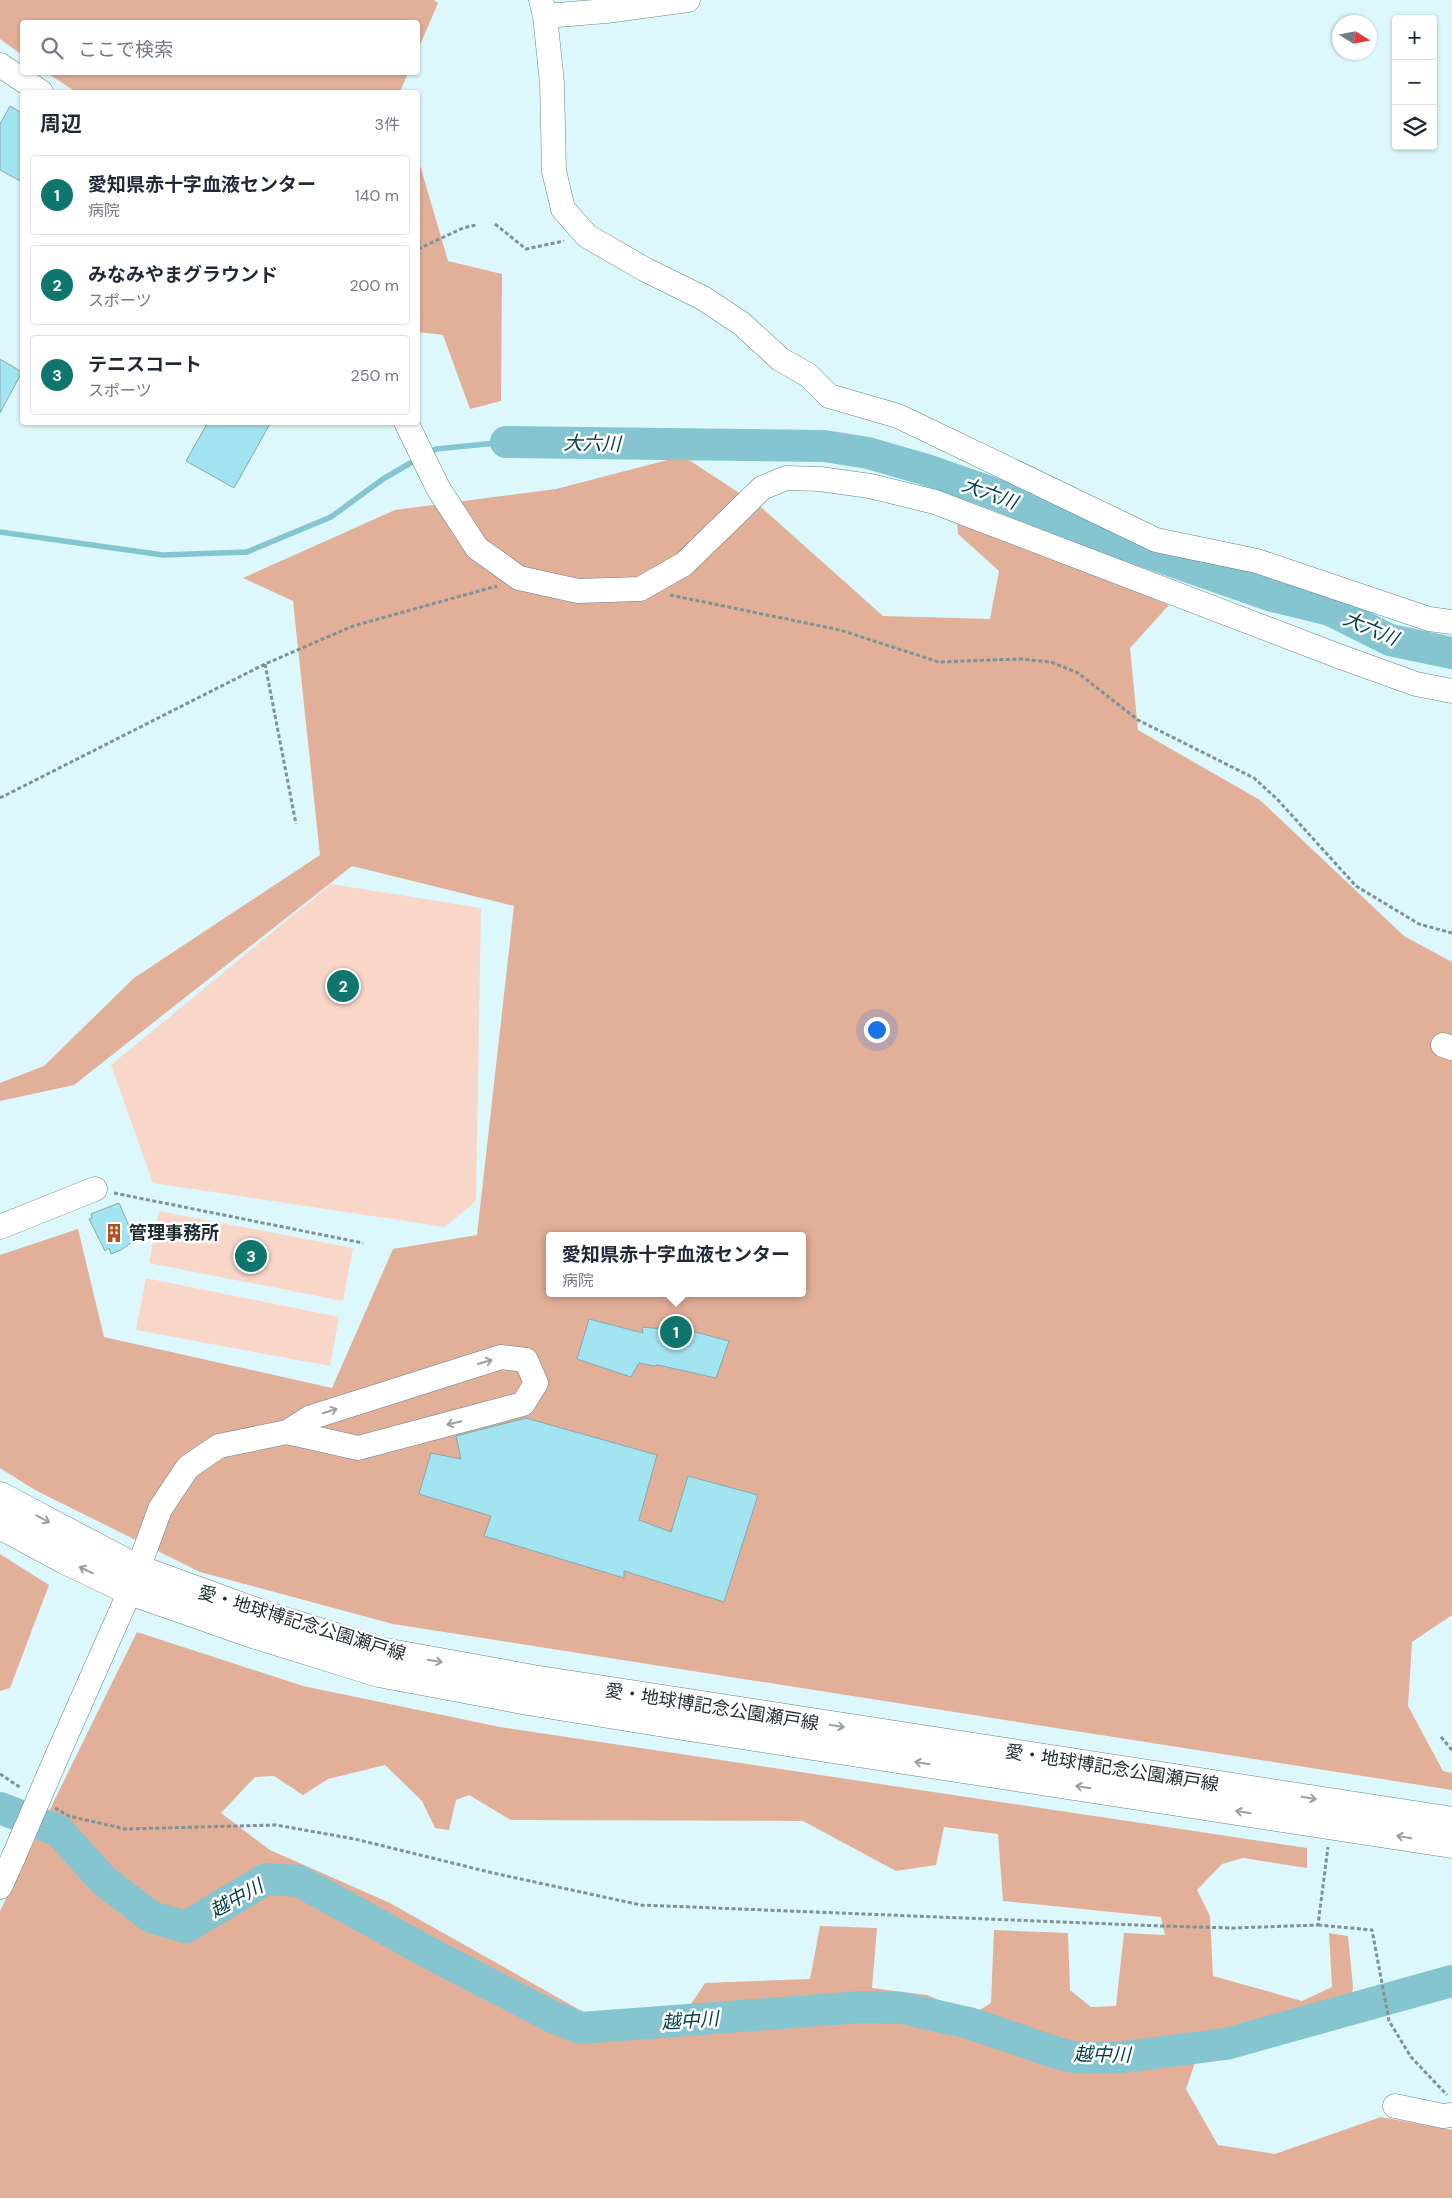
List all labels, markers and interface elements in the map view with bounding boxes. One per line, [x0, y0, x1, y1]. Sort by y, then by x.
north arrow [1332, 15, 1377, 60]
map controls [1392, 15, 1437, 150]
button: + [1392, 15, 1437, 60]
search box [20, 20, 420, 75]
icon: search [38, 34, 66, 62]
text: ここで検索 [78, 37, 173, 62]
button: − [1392, 60, 1437, 105]
button: layers [1392, 105, 1437, 150]
text: 周辺 [40, 110, 82, 138]
text: 3件 [375, 114, 400, 135]
text: 愛知県赤十字血液センター [88, 172, 316, 197]
text: 1 [54, 185, 60, 206]
text: 140 m [355, 185, 399, 206]
text: 病院 [88, 200, 120, 221]
text: みなみやまグラウンド [88, 262, 278, 287]
text: 2 [52, 275, 62, 296]
text: 200 m [350, 275, 399, 296]
text: スポーツ [88, 290, 152, 311]
text: テニスコート [88, 352, 202, 377]
text: 3 [52, 365, 62, 386]
text: 250 m [351, 365, 399, 386]
text: スポーツ [88, 380, 152, 401]
water label: 大六川 [563, 431, 623, 457]
water label: 大六川 [959, 472, 1023, 516]
water label: 大六川 [1340, 606, 1404, 652]
pin: 2 [327, 967, 359, 1005]
your location [864, 1017, 890, 1043]
place label: 管理事務所 [129, 1221, 219, 1245]
building icon: 管理事務所 [103, 1222, 125, 1244]
popup [546, 1232, 806, 1297]
pin: 3 [235, 1237, 267, 1275]
text: 愛知県赤十字血液センター [562, 1242, 790, 1267]
text: 病院 [562, 1270, 594, 1291]
pin: 1 [660, 1313, 692, 1351]
one-way arrow [477, 1357, 493, 1366]
one-way arrow [322, 1405, 338, 1415]
one-way arrow [447, 1419, 463, 1429]
one-way arrow [35, 1515, 50, 1524]
one-way arrow [79, 1565, 94, 1574]
street label: 愛・地球博記念公園瀬戸線 [195, 1580, 409, 1666]
one-way arrow [426, 1657, 442, 1666]
street label: 愛・地球博記念公園瀬戸線 [603, 1678, 821, 1736]
one-way arrow [829, 1721, 845, 1731]
street label: 愛・地球博記念公園瀬戸線 [1003, 1739, 1221, 1797]
one-way arrow [914, 1758, 930, 1768]
one-way arrow [1075, 1782, 1091, 1792]
one-way arrow [1301, 1793, 1317, 1803]
one-way arrow [1236, 1807, 1252, 1817]
one-way arrow [1396, 1831, 1412, 1841]
water label: 越中川 [205, 1873, 269, 1923]
water label: 越中川 [661, 2006, 721, 2035]
water label: 越中川 [1073, 2042, 1133, 2068]

